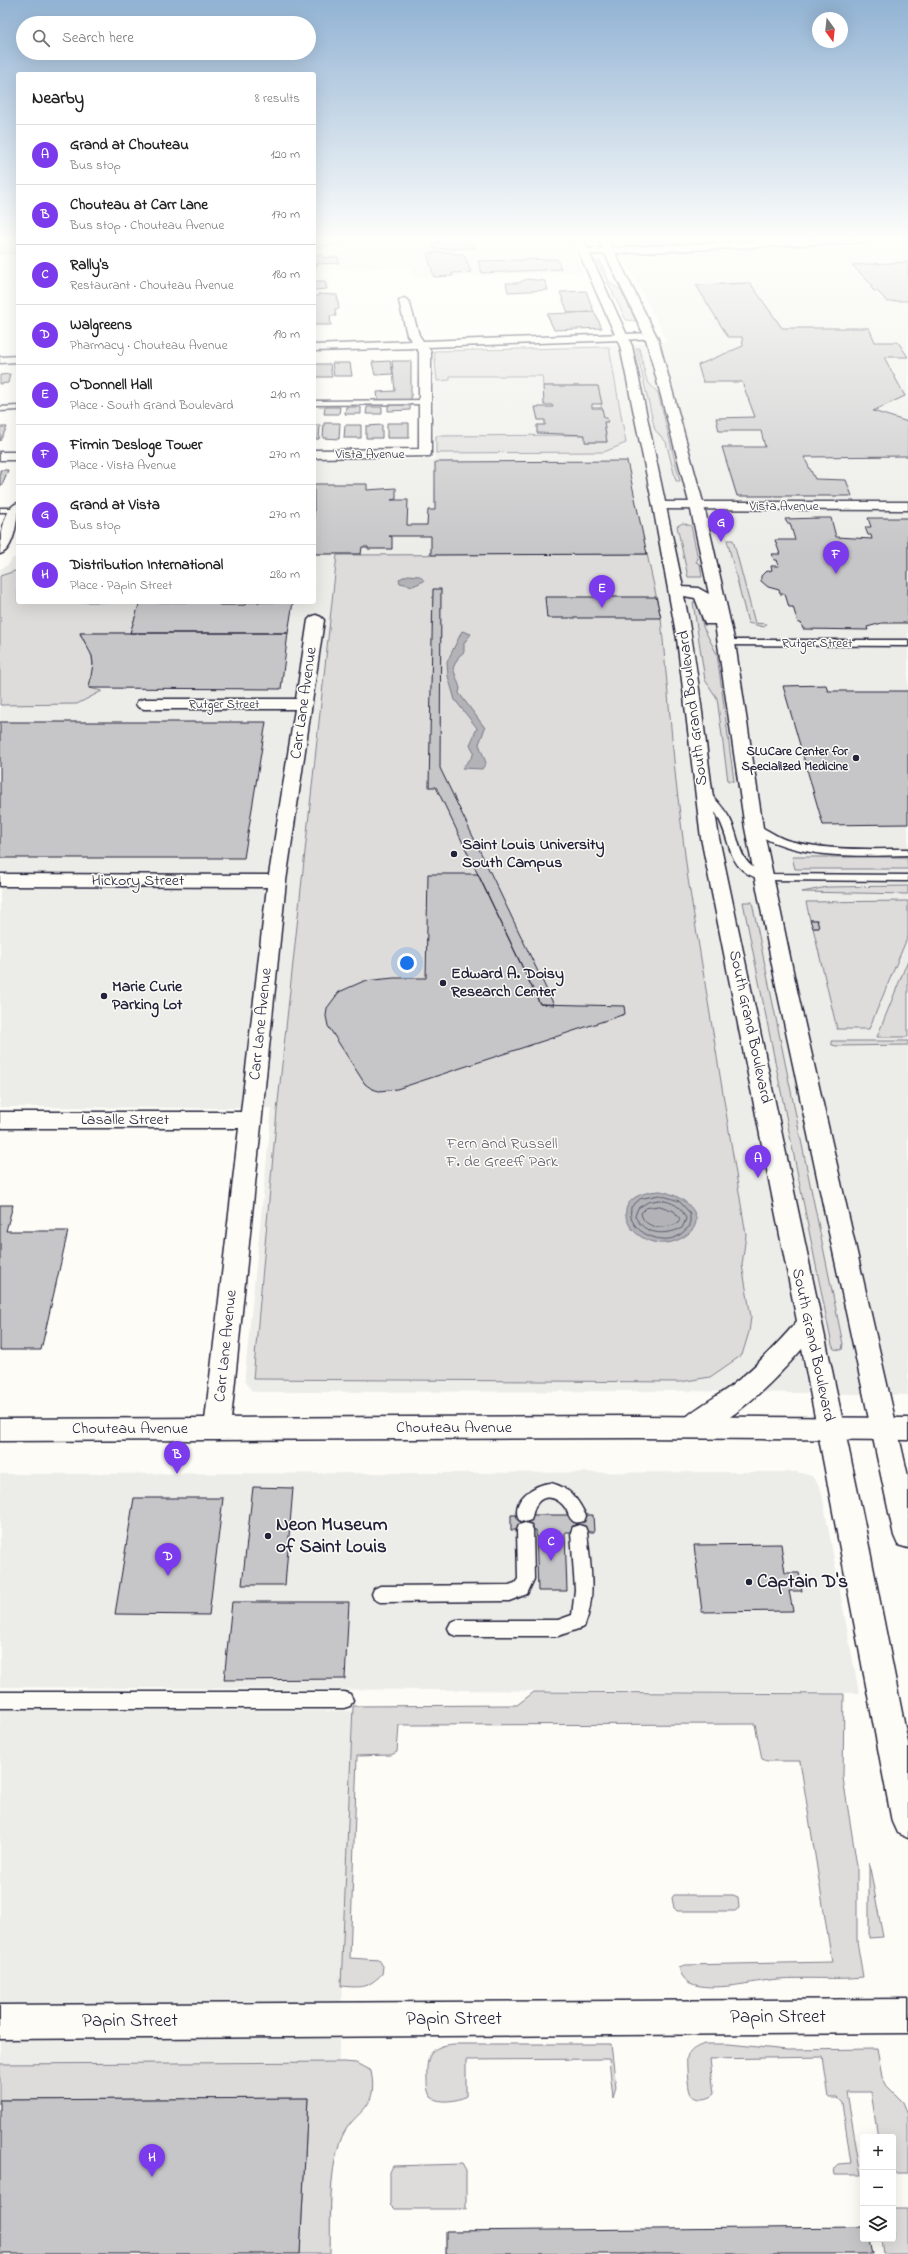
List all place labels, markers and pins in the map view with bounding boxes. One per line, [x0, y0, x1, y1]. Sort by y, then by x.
pin: G [708, 509, 734, 542]
pin: F [823, 541, 849, 574]
pin: E [589, 575, 615, 608]
place label: SLUCare Center for Specialized Medicine [742, 742, 849, 776]
marker: SLUCare Center for Specialized Medicine [851, 753, 861, 763]
place label: Saint Louis University South Campus [462, 833, 604, 875]
marker: Saint Louis University South Campus [449, 849, 459, 859]
place label: Edward A. Doisy Research Center [450, 962, 564, 1004]
place label: Marie Curie Parking Lot [112, 975, 183, 1018]
marker: Edward A. Doisy Research Center [438, 978, 448, 988]
marker: Marie Curie Parking Lot [99, 991, 109, 1001]
pin: A [745, 1145, 771, 1178]
pin: B [164, 1441, 190, 1474]
place label: Neon Museum of Saint Louis [276, 1512, 388, 1561]
pin: C [538, 1528, 564, 1561]
marker: Neon Museum of Saint Louis [263, 1531, 273, 1541]
pin: D [155, 1543, 181, 1576]
place label: Captain D's [757, 1569, 848, 1596]
marker: Captain D's [744, 1577, 754, 1587]
pin: H [139, 2144, 165, 2177]

